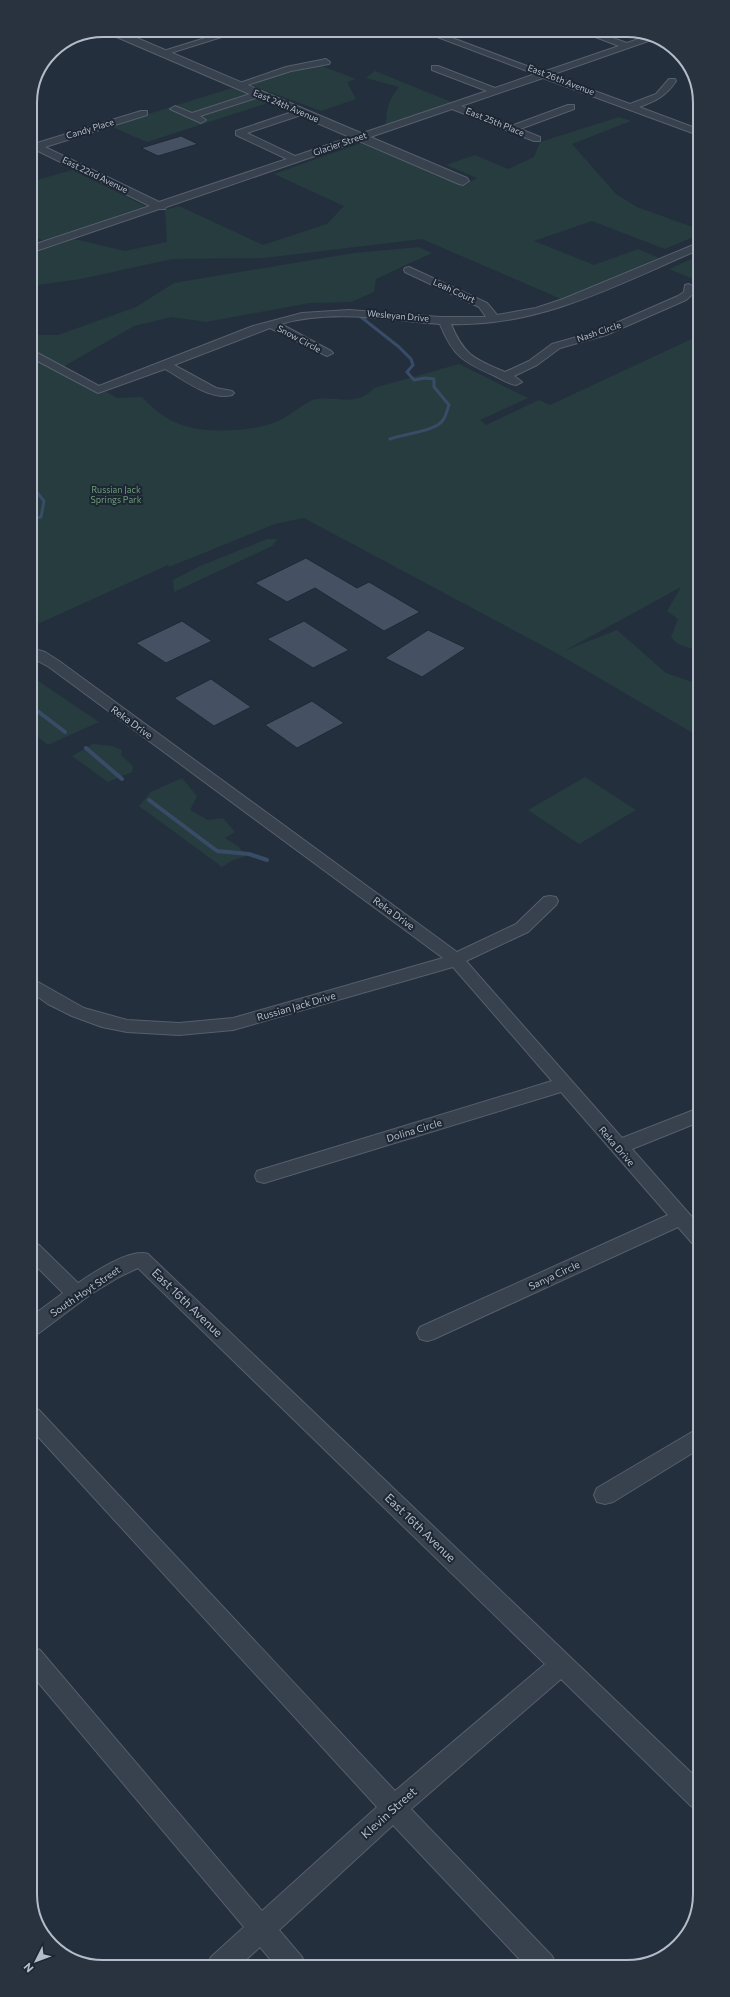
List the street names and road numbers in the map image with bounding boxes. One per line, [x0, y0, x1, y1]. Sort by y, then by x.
street label: East 26th Avenue [526, 62, 596, 97]
street label: East 24th Avenue [252, 87, 321, 124]
street label: East 25th Place [464, 105, 526, 138]
street label: Candy Place [65, 116, 115, 141]
street label: Glacier Street [312, 129, 368, 158]
street label: East 22nd Avenue [61, 154, 130, 195]
street label: Leah Court [431, 276, 477, 305]
street label: Wesleyan Drive [367, 307, 430, 324]
street label: Nash Circle [575, 319, 623, 344]
street label: Snow Circle [275, 322, 323, 355]
street label: Reka Drive [109, 703, 155, 741]
street label: Reka Drive [371, 894, 417, 932]
street label: Russian Jack Drive [255, 989, 337, 1023]
street label: Dolina Circle [385, 1116, 443, 1144]
street label: Reka Drive [597, 1124, 637, 1168]
street label: Sanya Circle [527, 1258, 581, 1292]
street label: South Hoyt Street [48, 1263, 122, 1319]
street label: East 16th Avenue [150, 1265, 226, 1339]
street label: East 16th Avenue [383, 1490, 459, 1564]
street label: Klevin Street [358, 1784, 419, 1841]

